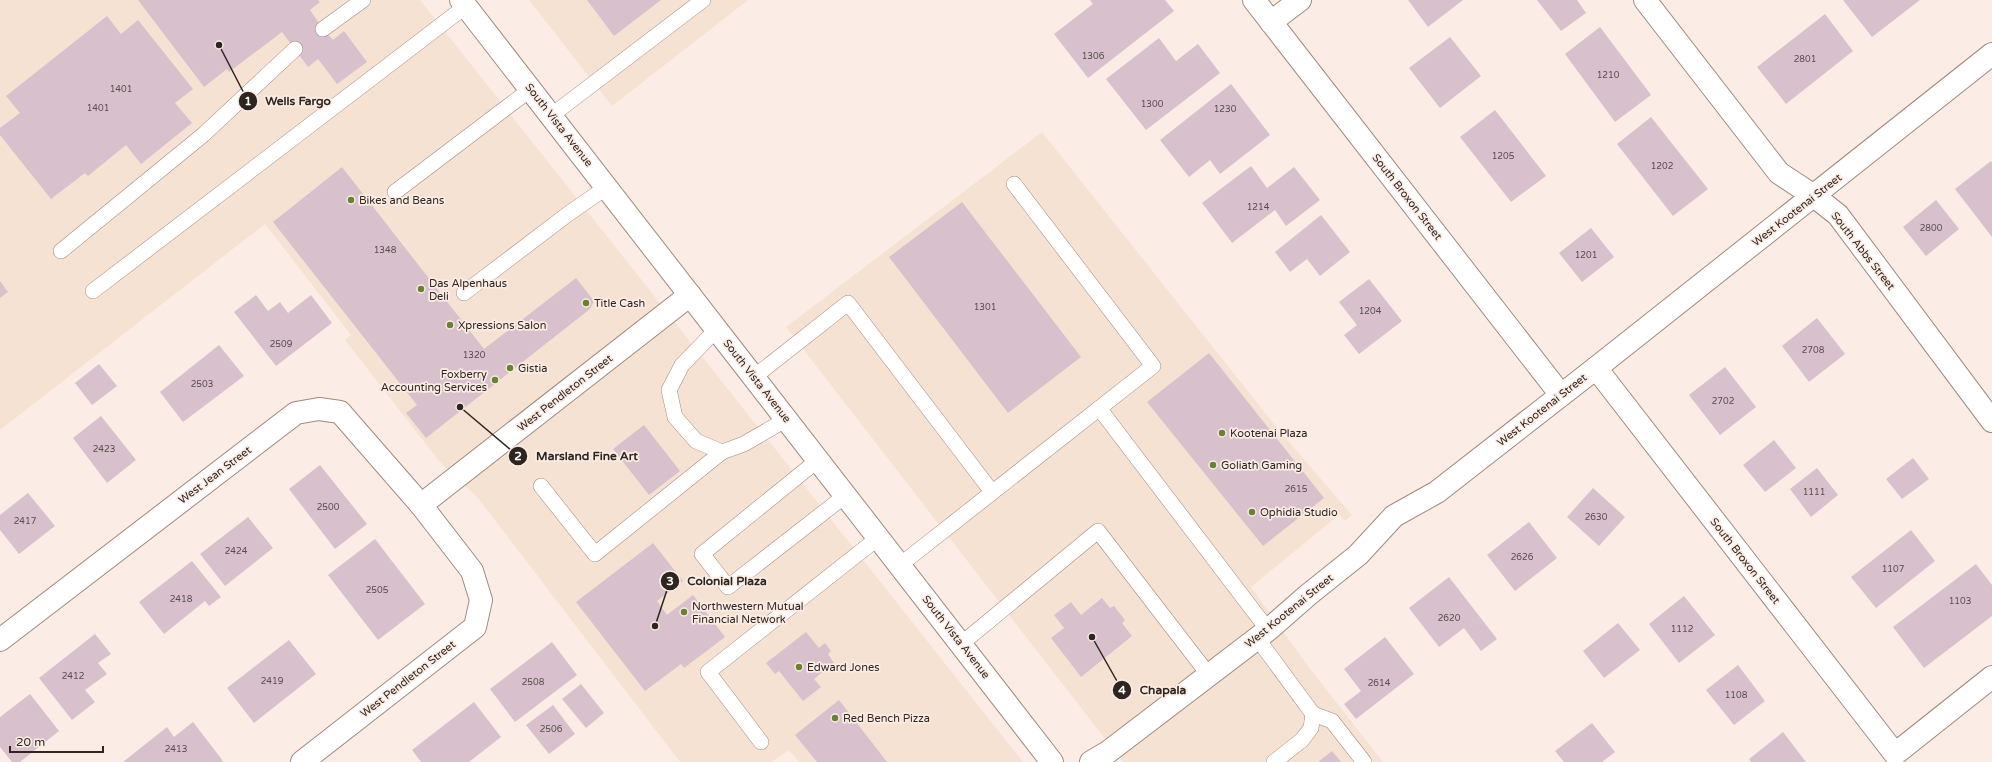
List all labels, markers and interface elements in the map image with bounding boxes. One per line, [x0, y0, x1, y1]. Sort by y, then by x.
house number: 1306 [1082, 51, 1105, 62]
house number: 2801 [1794, 54, 1816, 65]
house number: 1210 [1597, 70, 1620, 81]
street label: South Vista Avenue [522, 81, 596, 169]
house number: 1401 [110, 84, 132, 95]
callout: Wells Fargo [238, 89, 339, 113]
text: 1 [244, 94, 252, 108]
text: Wells Fargo [265, 94, 331, 109]
house number: 1300 [1141, 99, 1164, 110]
house number: 1401 [87, 103, 109, 114]
house number: 1230 [1214, 104, 1237, 115]
street label: South Broxon Street [1369, 151, 1445, 243]
house number: 1205 [1492, 151, 1515, 162]
house number: 1202 [1651, 161, 1673, 172]
street label: West Kootenai Street [1750, 171, 1844, 249]
place label: Bikes and Beans [359, 194, 444, 207]
marker: Bikes and Beans [346, 195, 356, 205]
house number: 1214 [1247, 202, 1270, 213]
street label: South Abbs Street [1828, 209, 1898, 293]
house number: 2800 [1920, 223, 1943, 234]
house number: 1348 [374, 245, 397, 256]
house number: 1201 [1575, 250, 1597, 261]
place label: Das Alpenhaus Deli [429, 277, 507, 303]
marker: Das Alpenhaus Deli [416, 284, 426, 294]
place label: Title Cash [594, 297, 645, 310]
marker: Title Cash [581, 298, 591, 308]
house number: 1301 [974, 302, 996, 313]
house number: 1204 [1359, 306, 1382, 317]
place label: Xpressions Salon [458, 319, 546, 332]
marker: Xpressions Salon [445, 320, 455, 330]
street label: South Vista Avenue [720, 337, 794, 425]
house number: 2509 [270, 339, 293, 350]
house number: 2708 [1802, 345, 1825, 356]
house number: 1320 [463, 350, 486, 361]
street label: West Pendleton Street [515, 352, 615, 434]
place label: Gistia [518, 362, 547, 375]
marker: Gistia [505, 363, 515, 373]
place label: Foxberry Accounting Services [381, 368, 487, 394]
street label: West Kootenai Street [1495, 371, 1589, 449]
marker: Foxberry Accounting Services [490, 375, 500, 385]
house number: 2503 [191, 379, 213, 390]
house number: 2702 [1712, 396, 1734, 407]
place label: Kootenai Plaza [1230, 427, 1307, 440]
marker: Kootenai Plaza [1217, 428, 1227, 438]
street label: West Jean Street [176, 443, 254, 507]
house number: 2423 [93, 444, 115, 455]
callout: Marsland Fine Art [508, 444, 646, 468]
text: 2 [514, 449, 522, 463]
text: Marsland Fine Art [536, 449, 638, 463]
place label: Goliath Gaming [1221, 459, 1302, 472]
marker: Goliath Gaming [1208, 460, 1218, 470]
house number: 2615 [1285, 484, 1308, 495]
house number: 1111 [1803, 487, 1825, 498]
house number: 2500 [317, 502, 340, 513]
place label: Ophidia Studio [1260, 506, 1338, 519]
marker: Ophidia Studio [1247, 507, 1257, 517]
house number: 2630 [1585, 512, 1608, 523]
street label: South Broxon Street [1707, 515, 1783, 607]
house number: 2417 [14, 516, 37, 527]
house number: 2424 [225, 546, 248, 557]
house number: 2626 [1511, 552, 1534, 563]
house number: 1107 [1882, 564, 1905, 575]
callout: Colonial Plaza [660, 569, 775, 593]
street label: West Kootenai Street [1242, 571, 1336, 651]
text: 3 [666, 574, 674, 588]
text: Colonial Plaza [687, 574, 767, 588]
house number: 2505 [366, 585, 389, 596]
street label: South Vista Avenue [919, 593, 993, 681]
house number: 2418 [170, 594, 193, 605]
house number: 1103 [1949, 596, 1971, 607]
place label: Northwestern Mutual Financial Network [692, 600, 804, 626]
marker: Northwestern Mutual Financial Network [679, 607, 689, 617]
house number: 2620 [1438, 613, 1461, 624]
house number: 1112 [1671, 624, 1693, 635]
street label: West Pendleton Street [358, 638, 458, 720]
place label: Edward Jones [807, 661, 880, 674]
marker: Edward Jones [794, 662, 804, 672]
house number: 2412 [62, 671, 84, 682]
house number: 2419 [261, 676, 284, 687]
house number: 2508 [522, 677, 545, 688]
callout: Chapala [1112, 678, 1194, 702]
house number: 2614 [1368, 678, 1391, 689]
text: 4 [1118, 683, 1126, 697]
text: Chapala [1140, 683, 1186, 698]
house number: 1108 [1725, 690, 1748, 701]
place label: Red Bench Pizza [843, 712, 930, 725]
marker: Red Bench Pizza [830, 713, 840, 723]
house number: 2506 [540, 724, 563, 735]
scale bar [10, 728, 103, 754]
text: 20 m [16, 735, 45, 749]
house number: 2413 [165, 744, 187, 755]

